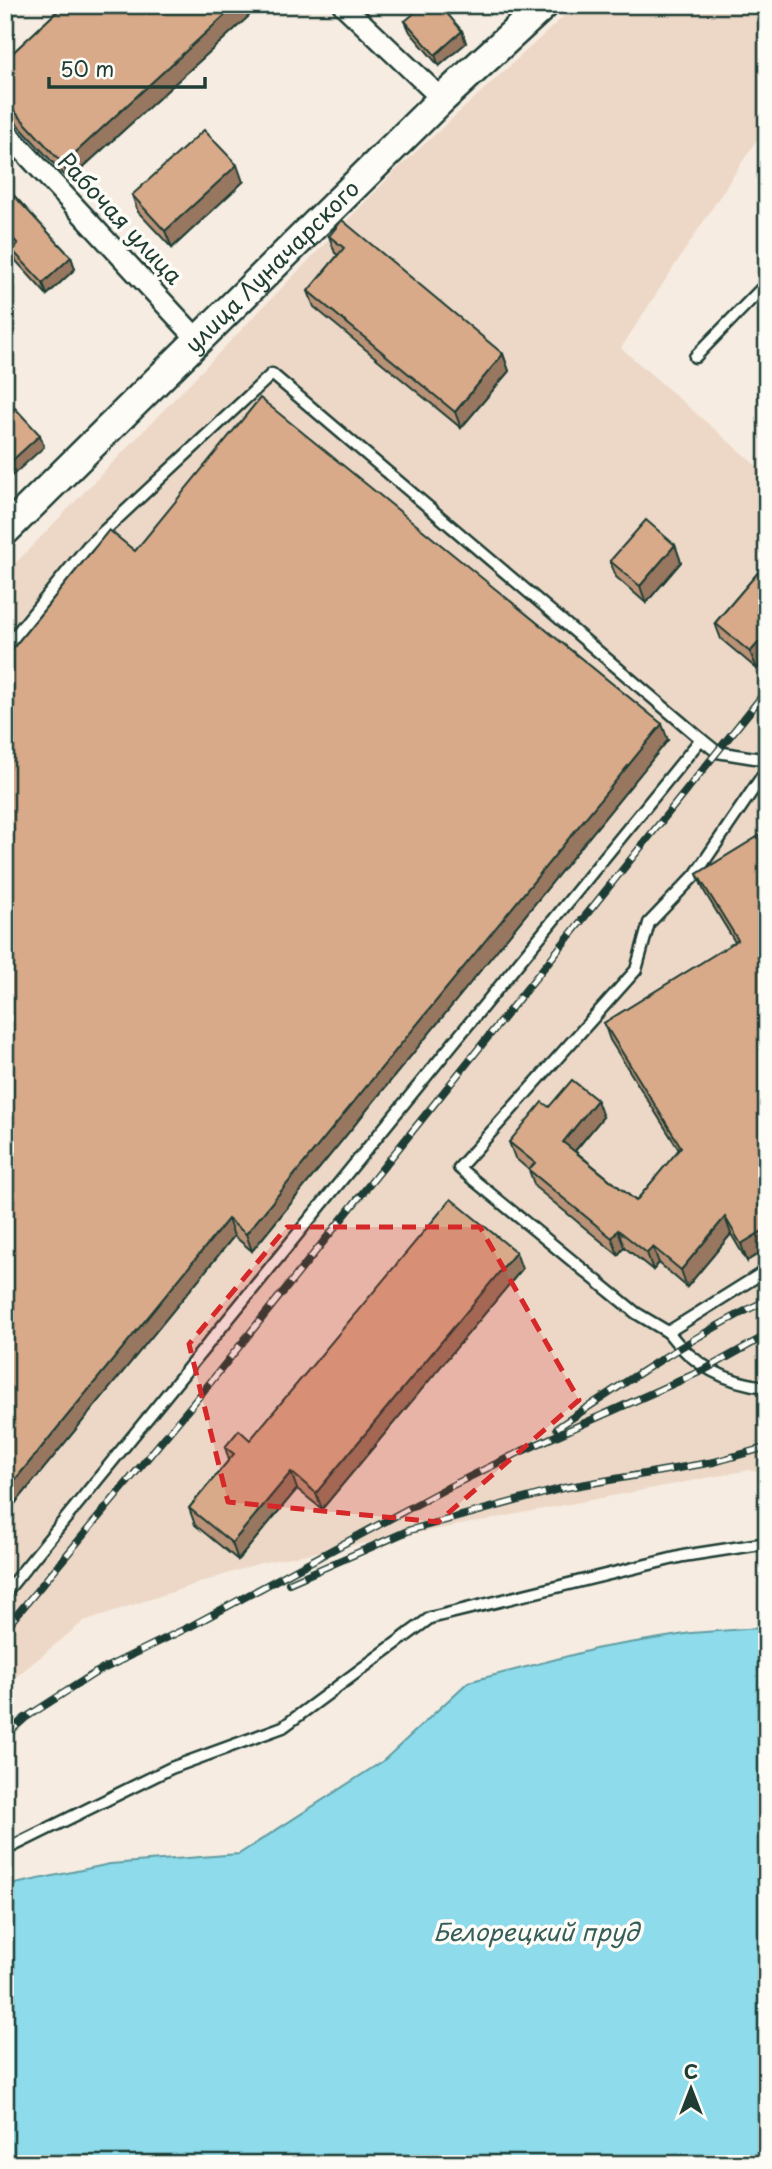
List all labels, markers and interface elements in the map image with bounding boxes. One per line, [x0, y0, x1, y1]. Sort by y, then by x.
scale bar [49, 46, 205, 90]
text: 50 m [60, 52, 114, 84]
street label: Рабочая улица [51, 144, 192, 292]
street label: улица Луначарского [176, 171, 367, 360]
water label: Белорецкий пруд [433, 1913, 641, 1949]
north arrow [656, 2054, 726, 2124]
text: С [684, 2057, 698, 2085]

